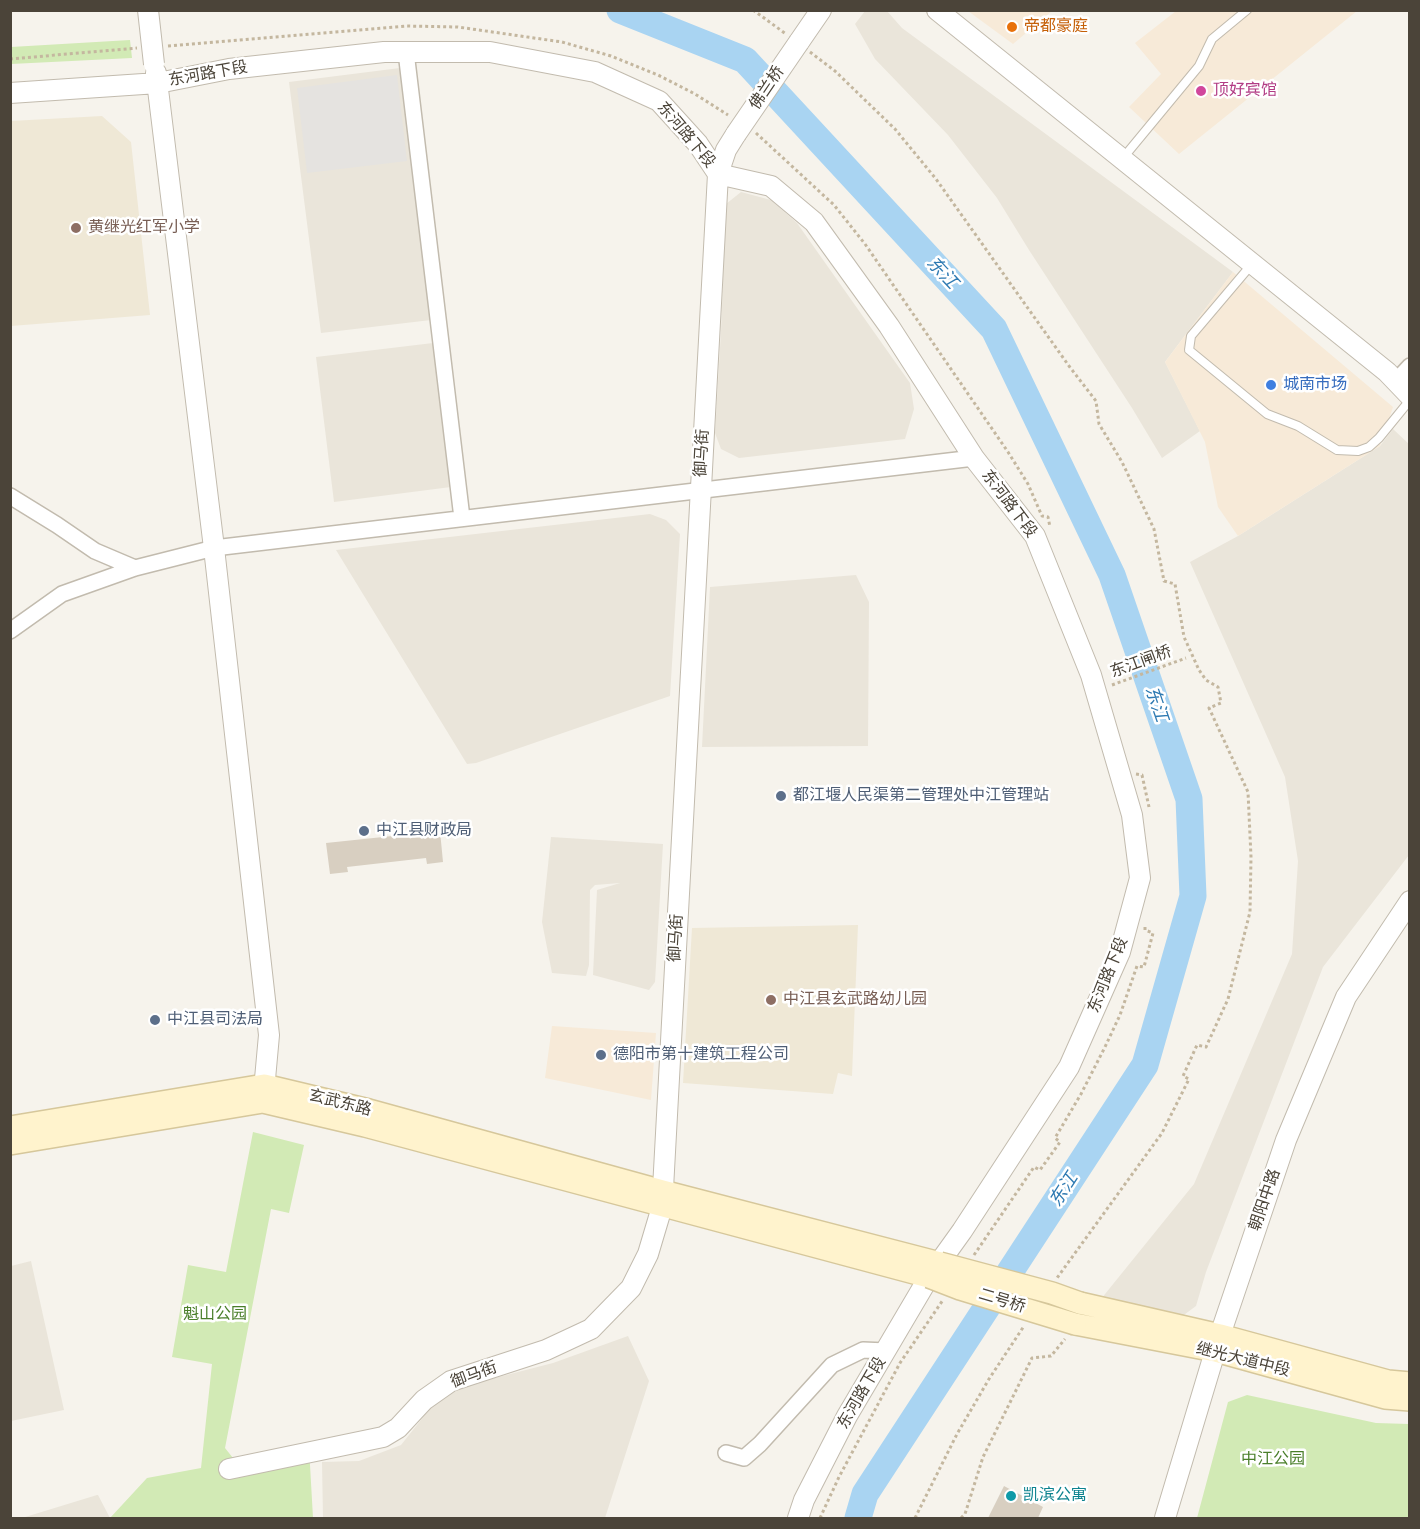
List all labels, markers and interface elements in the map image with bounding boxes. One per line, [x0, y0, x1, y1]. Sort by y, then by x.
place label: 帝都豪庭 [1024, 17, 1088, 37]
marker: 帝都豪庭 [1005, 20, 1019, 34]
street label: 东河路下段 [167, 58, 249, 90]
street label: 佛兰桥 [746, 63, 788, 113]
place label: 顶好宾馆 [1213, 81, 1277, 101]
marker: 顶好宾馆 [1194, 84, 1208, 98]
street label: 东河路下段 [653, 98, 719, 172]
place label: 黄继光红军小学 [88, 218, 200, 238]
marker: 黄继光红军小学 [69, 221, 83, 235]
water label: 东江 [922, 252, 962, 294]
place label: 城南市场 [1283, 375, 1347, 395]
marker: 城南市场 [1264, 378, 1278, 392]
street label: 御马街 [691, 429, 713, 477]
street label: 东河路下段 [977, 466, 1041, 542]
street label: 东江闸桥 [1108, 642, 1174, 682]
water label: 东江 [1140, 683, 1172, 725]
place label: 都江堰人民渠第二管理处中江管理站 [793, 786, 1049, 806]
marker: 都江堰人民渠第二管理处中江管理站 [774, 789, 788, 803]
place label: 中江县财政局 [376, 821, 472, 841]
marker: 中江县财政局 [357, 824, 371, 838]
street label: 御马街 [665, 914, 687, 962]
street label: 东河路下段 [1084, 934, 1132, 1016]
place label: 中江县玄武路幼儿园 [783, 990, 927, 1010]
marker: 中江县玄武路幼儿园 [764, 993, 778, 1007]
place label: 中江县司法局 [167, 1010, 263, 1030]
marker: 中江县司法局 [148, 1013, 162, 1027]
place label: 德阳市第十建筑工程公司 [613, 1045, 789, 1065]
marker: 德阳市第十建筑工程公司 [594, 1048, 608, 1062]
street label: 玄武东路 [307, 1086, 373, 1120]
street label: 朝阳中路 [1246, 1167, 1284, 1233]
water label: 东江 [1045, 1169, 1083, 1211]
street label: 二号桥 [976, 1285, 1028, 1317]
park label: 魁山公园 [183, 1305, 247, 1325]
street label: 继光大道中段 [1194, 1339, 1292, 1381]
street label: 东河路下段 [834, 1354, 890, 1432]
street label: 御马街 [448, 1358, 500, 1392]
park label: 中江公园 [1241, 1450, 1305, 1470]
place label: 凯滨公寓 [1023, 1486, 1087, 1506]
marker: 凯滨公寓 [1004, 1489, 1018, 1503]

